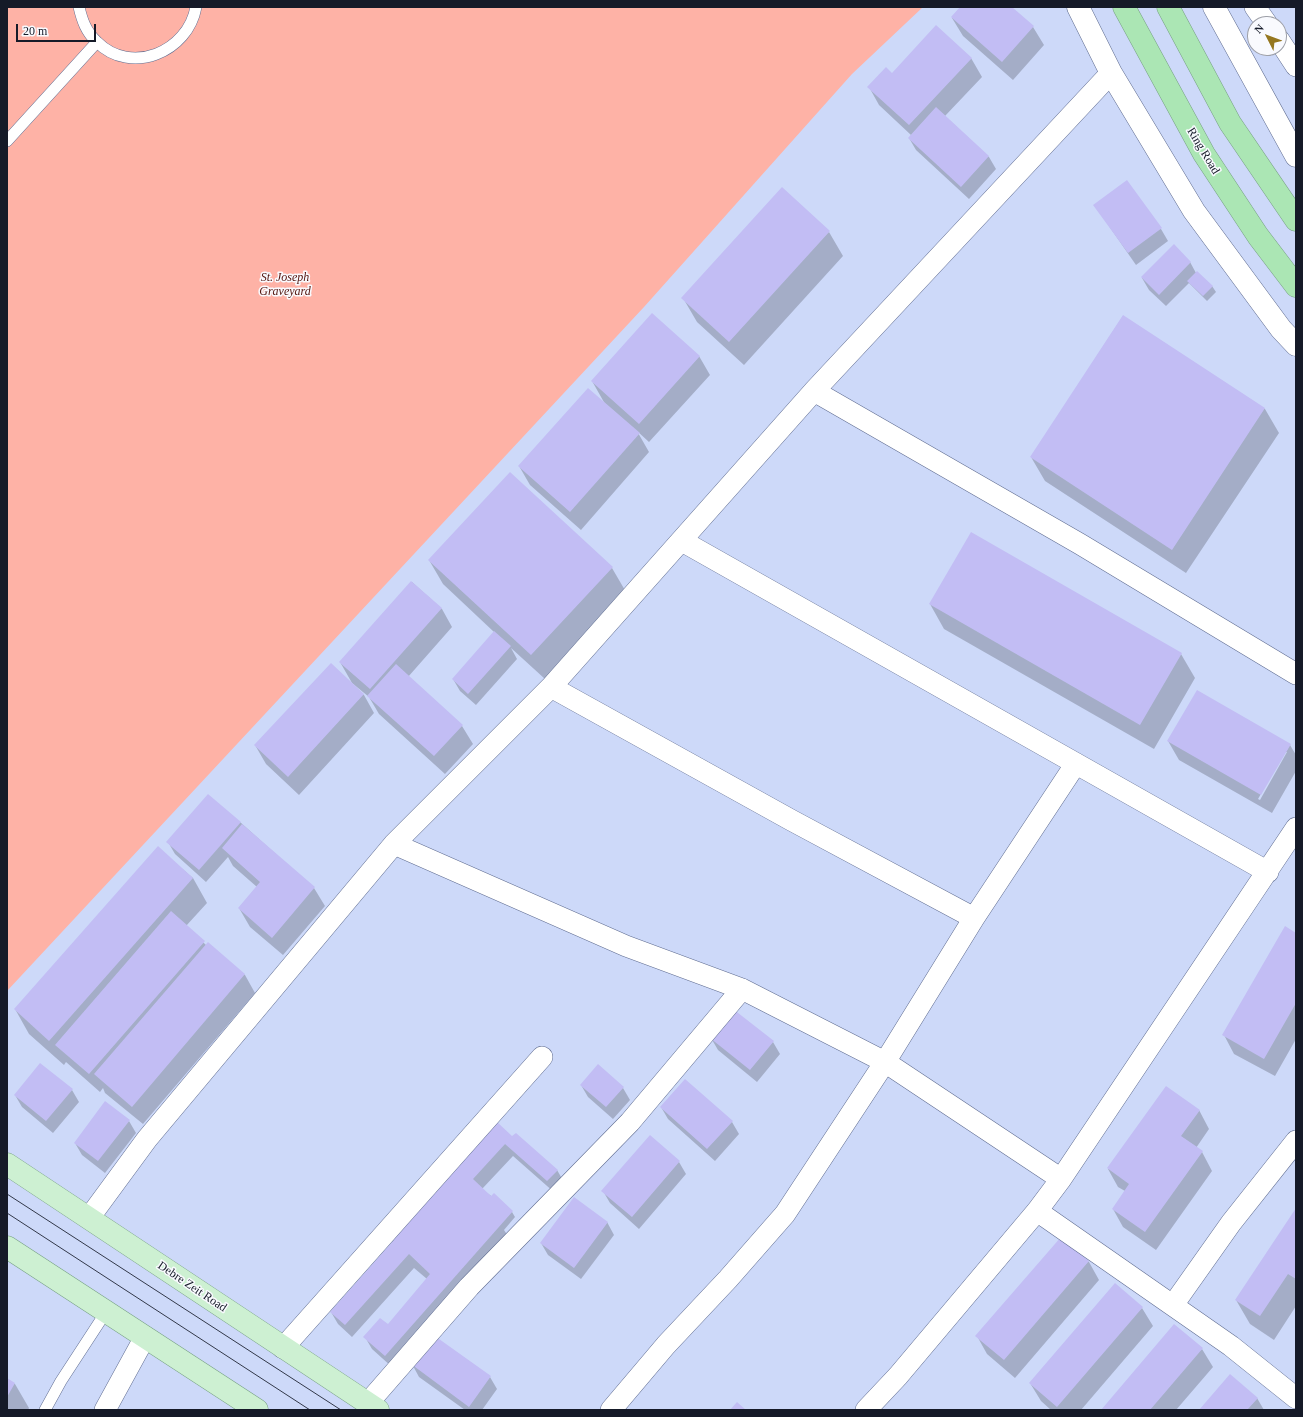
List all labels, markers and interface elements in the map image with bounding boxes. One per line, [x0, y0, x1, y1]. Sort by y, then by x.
scale bar [18, 16, 98, 42]
north arrow [1247, 16, 1287, 56]
text: N [1252, 22, 1266, 36]
text: 20 m [23, 24, 47, 38]
street label: Ring Road [1184, 125, 1222, 177]
park label: St. Joseph Graveyard [259, 271, 311, 299]
street label: Debre Zeit Road [155, 1259, 229, 1315]

